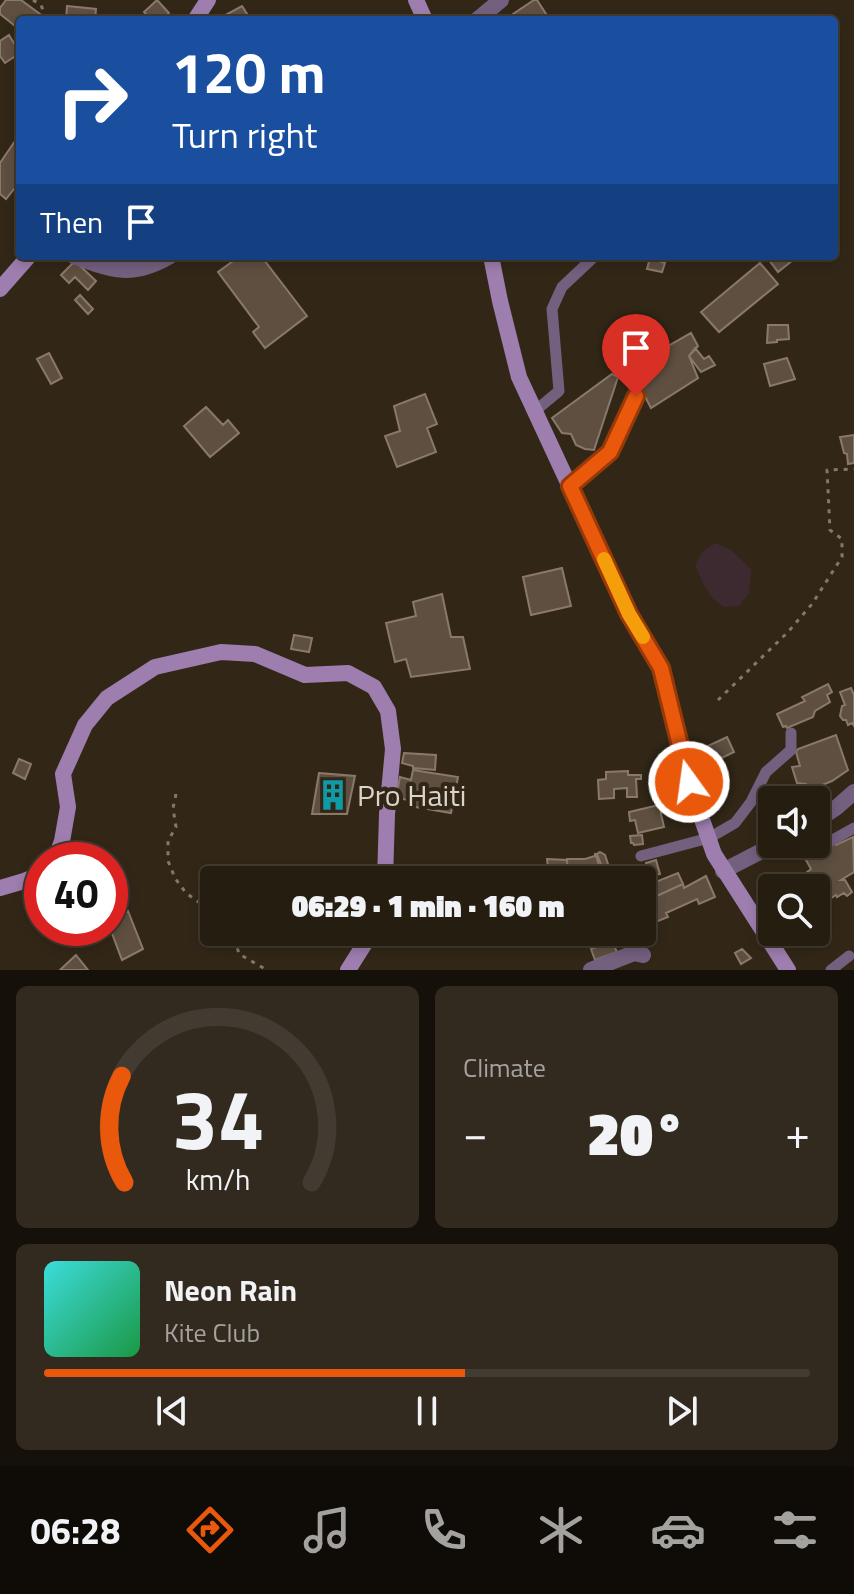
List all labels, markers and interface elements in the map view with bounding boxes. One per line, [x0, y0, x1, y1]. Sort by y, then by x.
text: 120 m [172, 30, 325, 115]
icon: right [40, 48, 144, 152]
text: Turn right [172, 107, 317, 162]
text: Then [40, 199, 103, 245]
icon: arrive [119, 200, 163, 244]
pin [602, 314, 670, 396]
icon: arrive [614, 326, 658, 370]
position arrow [647, 740, 731, 824]
place label: Pro Haiti [357, 772, 466, 818]
building icon: Pro Haiti [316, 778, 350, 812]
map controls [758, 786, 830, 946]
button: sound [758, 786, 830, 858]
speed limit sign: 40 [24, 842, 128, 946]
button: search [758, 874, 830, 946]
text: 06:29 · 1 min · 160 m [292, 883, 564, 929]
text: Climate [463, 1048, 546, 1087]
text: 34 [171, 1055, 264, 1181]
text: 20° [587, 1087, 686, 1178]
text: − [463, 1099, 488, 1166]
text: + [785, 1099, 810, 1166]
text: km/h [185, 1158, 250, 1201]
text: Neon Rain [164, 1267, 297, 1313]
text: Kite Club [164, 1313, 260, 1352]
icon: previous [150, 1389, 194, 1433]
icon: pause [405, 1389, 449, 1433]
icon: next [660, 1389, 704, 1433]
icon: directions [182, 1502, 238, 1558]
icon: music [299, 1502, 355, 1558]
icon: phone [416, 1502, 472, 1558]
icon: climate [533, 1502, 589, 1558]
icon: car [650, 1502, 706, 1558]
icon: filters [767, 1502, 823, 1558]
text: 06:28 [31, 1503, 120, 1558]

